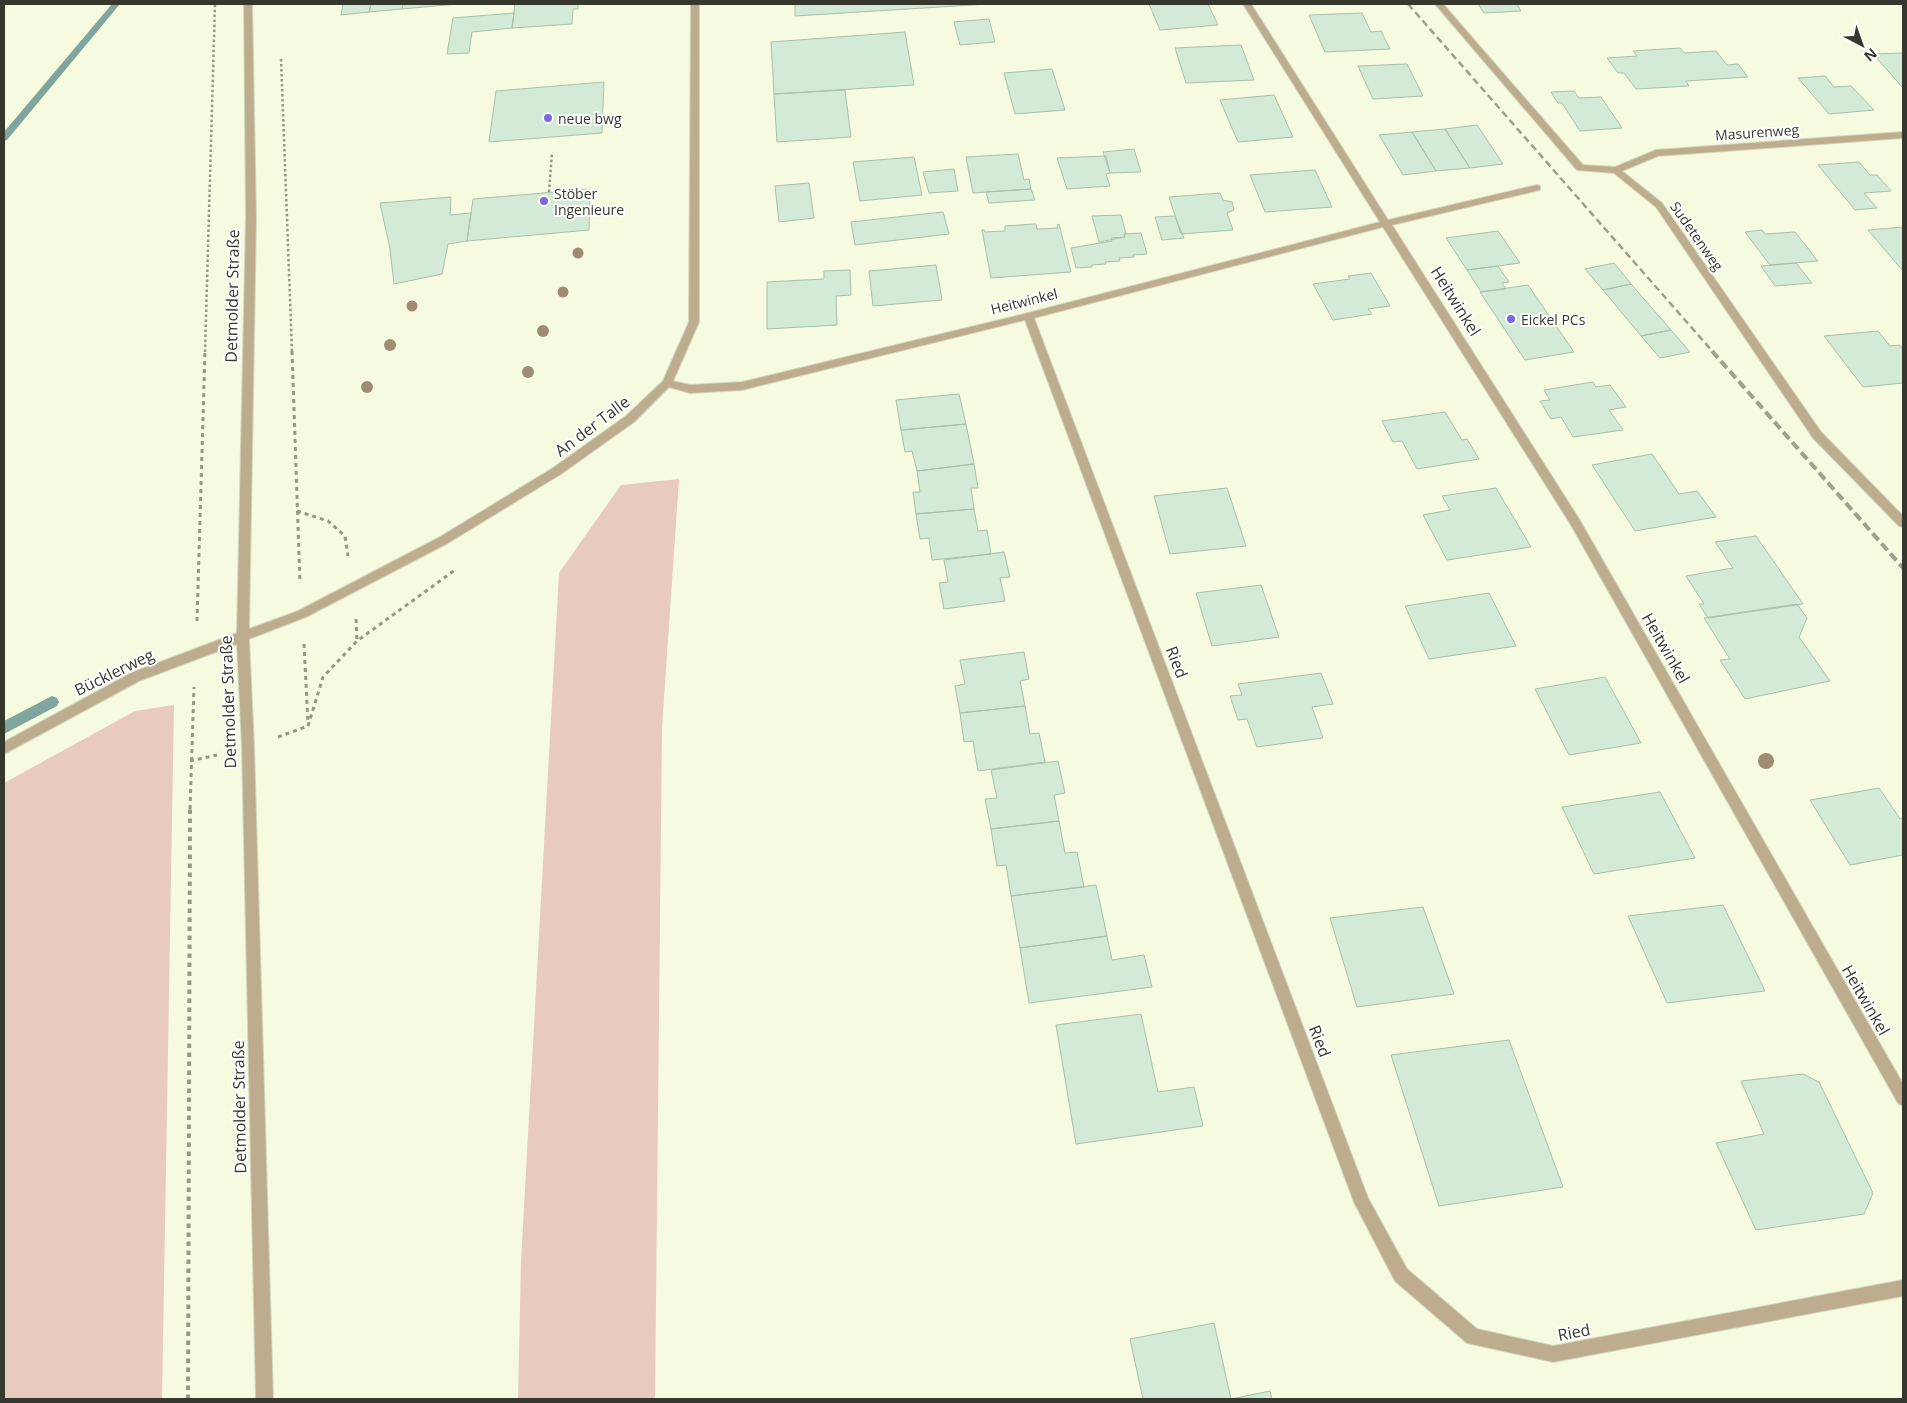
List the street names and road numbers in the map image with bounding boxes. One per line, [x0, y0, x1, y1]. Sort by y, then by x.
street label: Masurenweg [1714, 120, 1800, 144]
street label: Sudetenweg [1666, 198, 1728, 275]
street label: Detmolder Straße [220, 229, 244, 363]
street label: Heitwinkel [1426, 262, 1486, 340]
street label: Heitwinkel [988, 284, 1060, 318]
street label: An der Talle [550, 391, 634, 461]
street label: Heitwinkel [1637, 609, 1695, 687]
street label: Detmolder Straße [215, 635, 241, 769]
street label: Bücklerweg [71, 643, 158, 701]
street label: Ried [1161, 643, 1193, 681]
street label: Heitwinkel [1837, 961, 1895, 1039]
street label: Ried [1304, 1022, 1336, 1060]
street label: Detmolder Straße [227, 1040, 251, 1174]
street label: Ried [1556, 1318, 1592, 1346]

